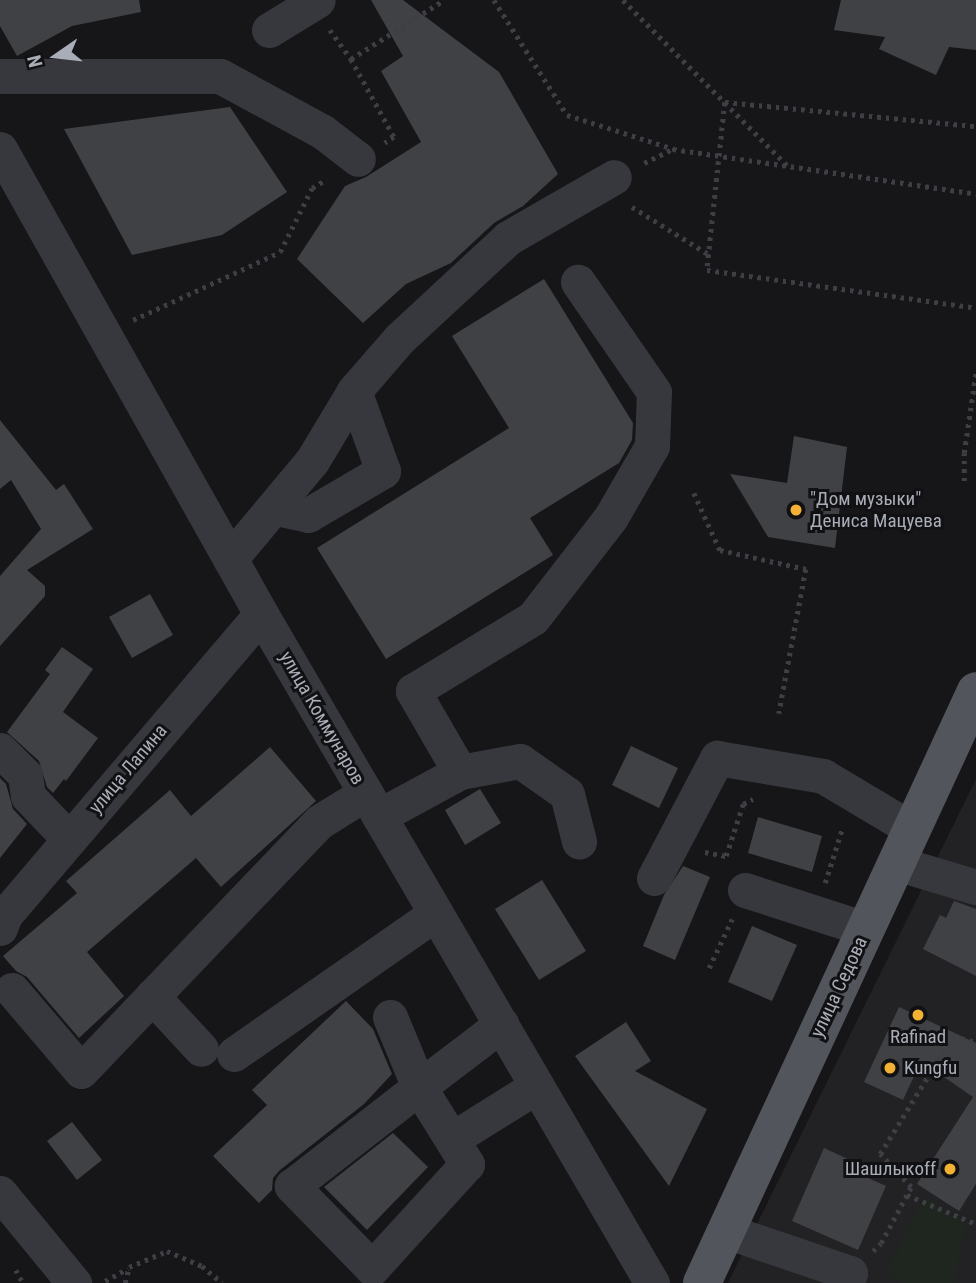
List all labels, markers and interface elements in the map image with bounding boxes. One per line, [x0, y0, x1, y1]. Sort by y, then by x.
north arrow [21, 21, 91, 91]
text: N [23, 53, 48, 70]
place label: "Дом музыки" Дениса Мацуева [810, 488, 942, 532]
marker: "Дом музыки" Дениса Мацуева [788, 502, 804, 518]
street label: улица Коммунаров [275, 647, 369, 789]
street label: улица Лапина [84, 720, 172, 818]
street label: улица Седова [806, 933, 872, 1041]
marker: Rafinad [910, 1007, 926, 1023]
place label: Rafinad [890, 1026, 946, 1048]
place label: Kungfu [904, 1057, 957, 1079]
marker: Kungfu [882, 1060, 898, 1076]
place label: Шашлыкoff [845, 1158, 936, 1180]
marker: Шашлыкoff [942, 1161, 958, 1177]

